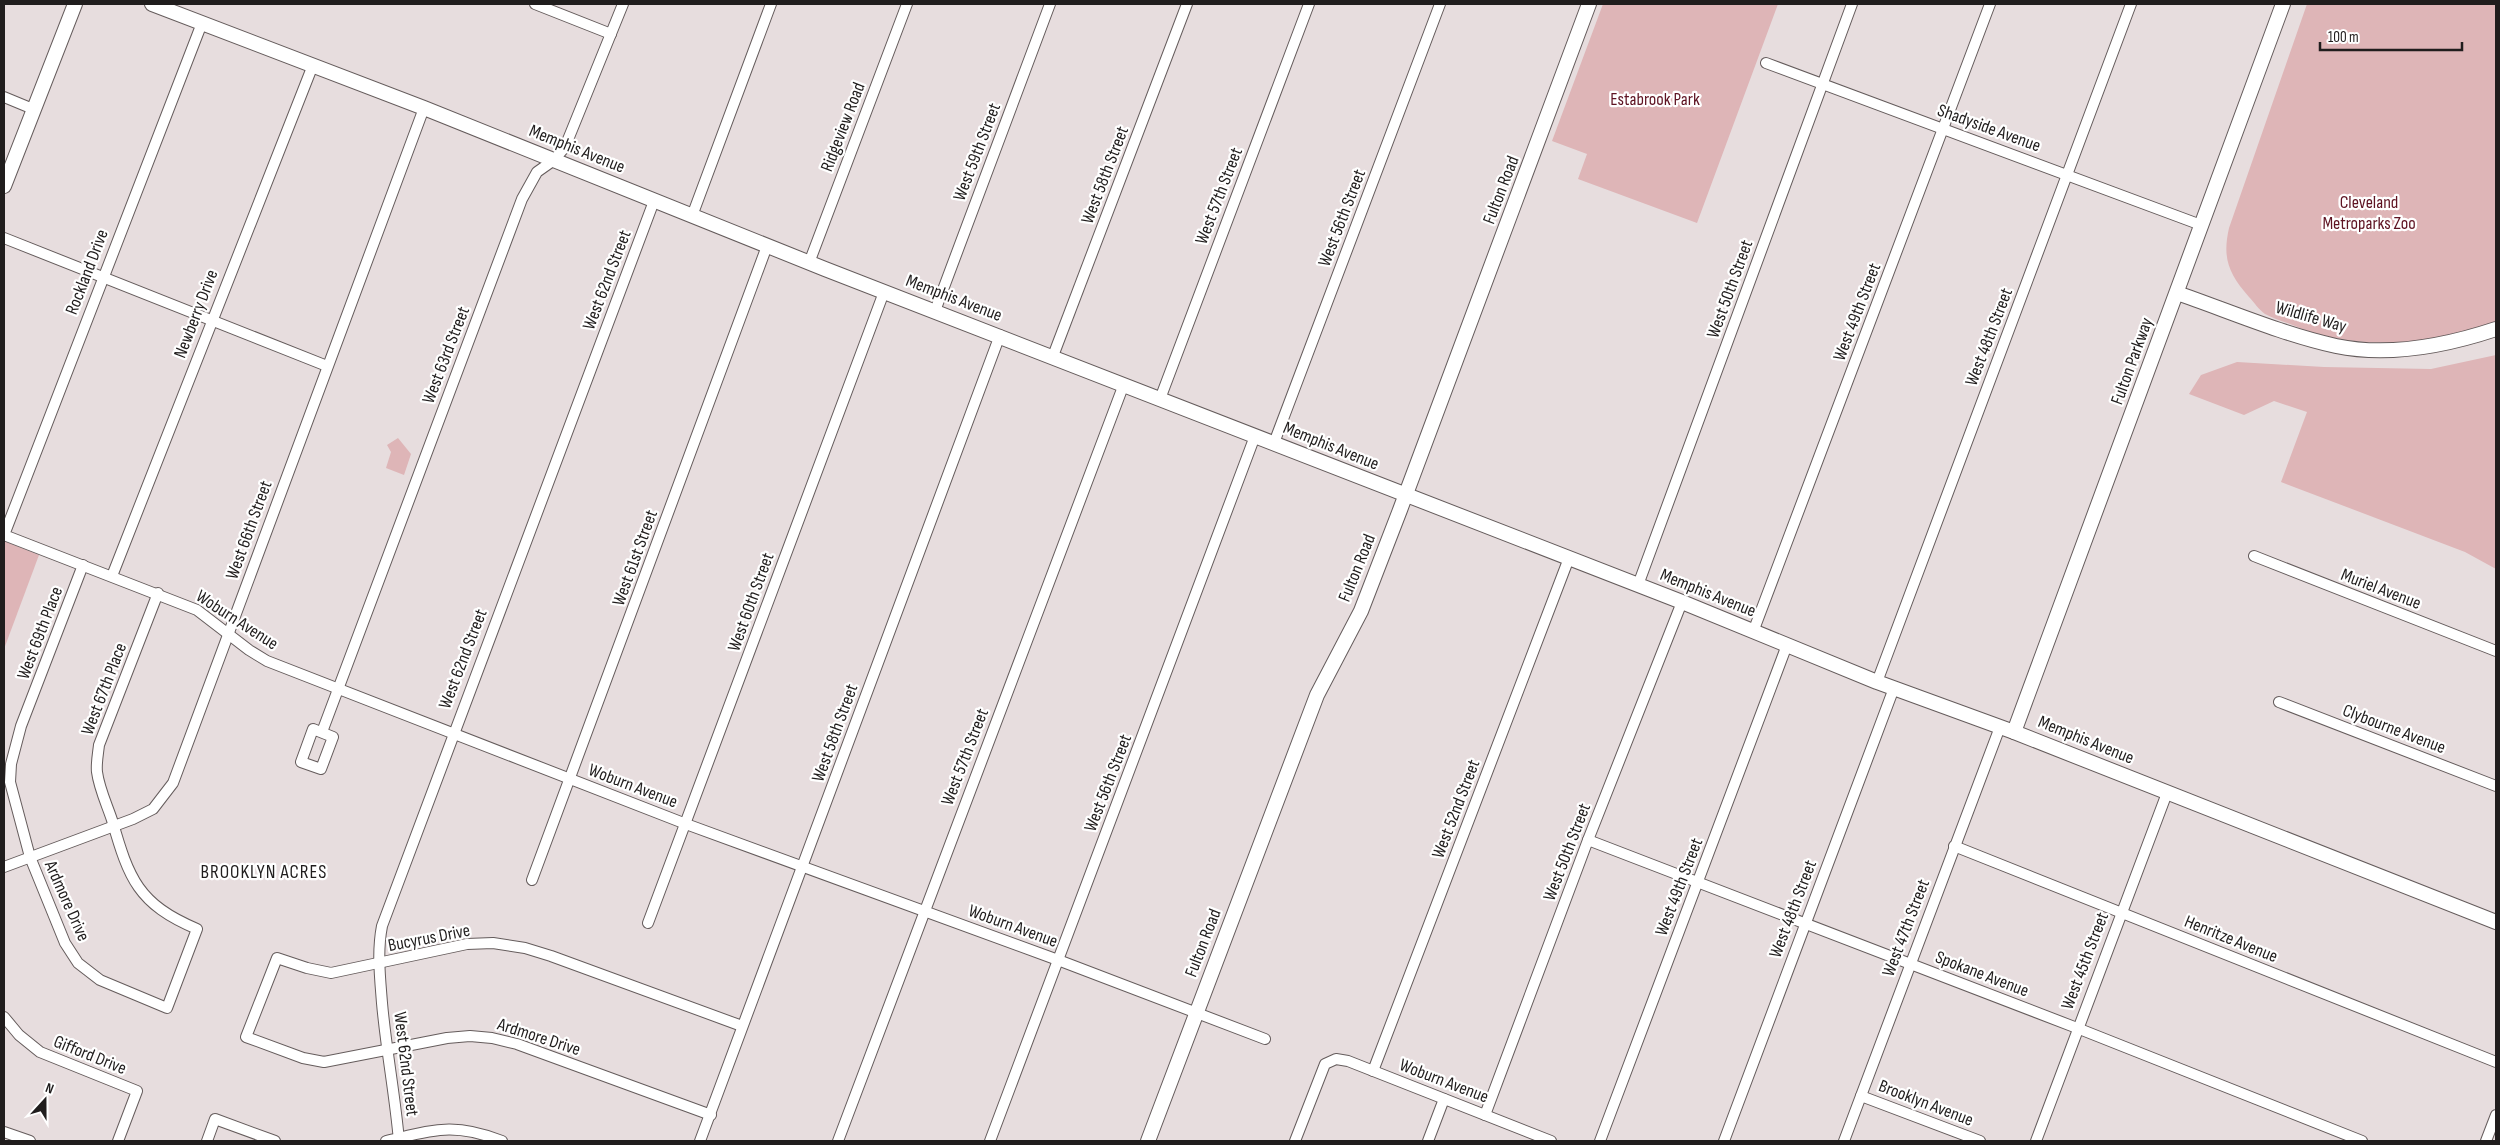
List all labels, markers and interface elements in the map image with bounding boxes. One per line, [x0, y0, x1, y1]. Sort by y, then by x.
scale bar [2320, 20, 2462, 52]
text: 100 m [2328, 28, 2359, 47]
street label: Ridgeview Road [816, 79, 870, 175]
park label: Estabrook Park [1610, 89, 1700, 110]
street label: West 59th Street [949, 100, 1005, 204]
street label: Shadyside Avenue [1935, 100, 2043, 156]
street label: Memphis Avenue [526, 120, 628, 178]
street label: West 58th Street [1077, 123, 1133, 227]
street label: West 57th Street [1191, 144, 1247, 247]
street label: Fulton Road [1478, 153, 1524, 227]
street label: West 56th Street [1314, 166, 1370, 270]
park label: Cleveland Metroparks Zoo [2322, 192, 2416, 234]
street label: Rockland Drive [61, 226, 113, 318]
street label: West 62nd Street [578, 227, 636, 333]
street label: West 50th Street [1703, 237, 1758, 341]
street label: West 49th Street [1829, 260, 1885, 364]
street label: Newberry Drive [170, 267, 222, 361]
street label: Memphis Avenue [903, 270, 1005, 326]
street label: West 48th Street [1961, 285, 2017, 389]
street label: Wildlife Way [2273, 297, 2349, 337]
street label: West 63rd Street [418, 303, 474, 406]
street label: Fulton Parkway [2107, 315, 2157, 407]
street label: Memphis Avenue [1280, 417, 1382, 475]
street label: West 66th Street [221, 477, 277, 582]
street label: West 61st Street [608, 507, 662, 609]
street label: Fulton Road [1334, 531, 1380, 605]
street label: West 60th Street [723, 549, 779, 654]
street label: Memphis Avenue [1657, 564, 1759, 622]
street label: Muriel Avenue [2338, 564, 2424, 614]
street label: West 69th Place [13, 584, 67, 682]
street label: Woburn Avenue [192, 586, 282, 654]
street label: West 62nd Street [434, 606, 492, 712]
street label: West 67th Place [77, 640, 131, 738]
street label: West 58th Street [808, 681, 863, 785]
street label: Clybourne Avenue [2340, 700, 2448, 758]
street label: West 57th Street [937, 705, 993, 808]
street label: Memphis Avenue [2035, 711, 2137, 769]
street label: West 56th Street [1080, 731, 1136, 835]
street label: West 52nd Street [1428, 756, 1485, 861]
street label: Woburn Avenue [586, 759, 680, 813]
street label: West 50th Street [1539, 800, 1595, 904]
street label: West 49th Street [1651, 835, 1707, 939]
street label: Ardmore Drive [40, 857, 94, 944]
street label: West 48th Street [1765, 857, 1821, 961]
district label: BROOKLYN ACRES [201, 861, 327, 884]
street label: West 47th Street [1878, 876, 1934, 979]
street label: Woburn Avenue [965, 900, 1061, 952]
street label: Fulton Road [1180, 906, 1226, 980]
street label: West 45th Street [2057, 909, 2113, 1013]
street label: Henritze Avenue [2181, 911, 2281, 967]
street label: Bucyrus Drive [386, 920, 472, 956]
street label: Spokane Avenue [1932, 947, 2032, 1001]
street label: West 62nd Street [389, 1011, 423, 1118]
street label: Ardmore Drive [494, 1013, 583, 1060]
street label: Gifford Drive [51, 1031, 129, 1079]
street label: Woburn Avenue [1397, 1054, 1491, 1108]
north arrow [20, 1075, 70, 1125]
street label: Brooklyn Avenue [1876, 1075, 1976, 1131]
text: N [43, 1079, 56, 1098]

